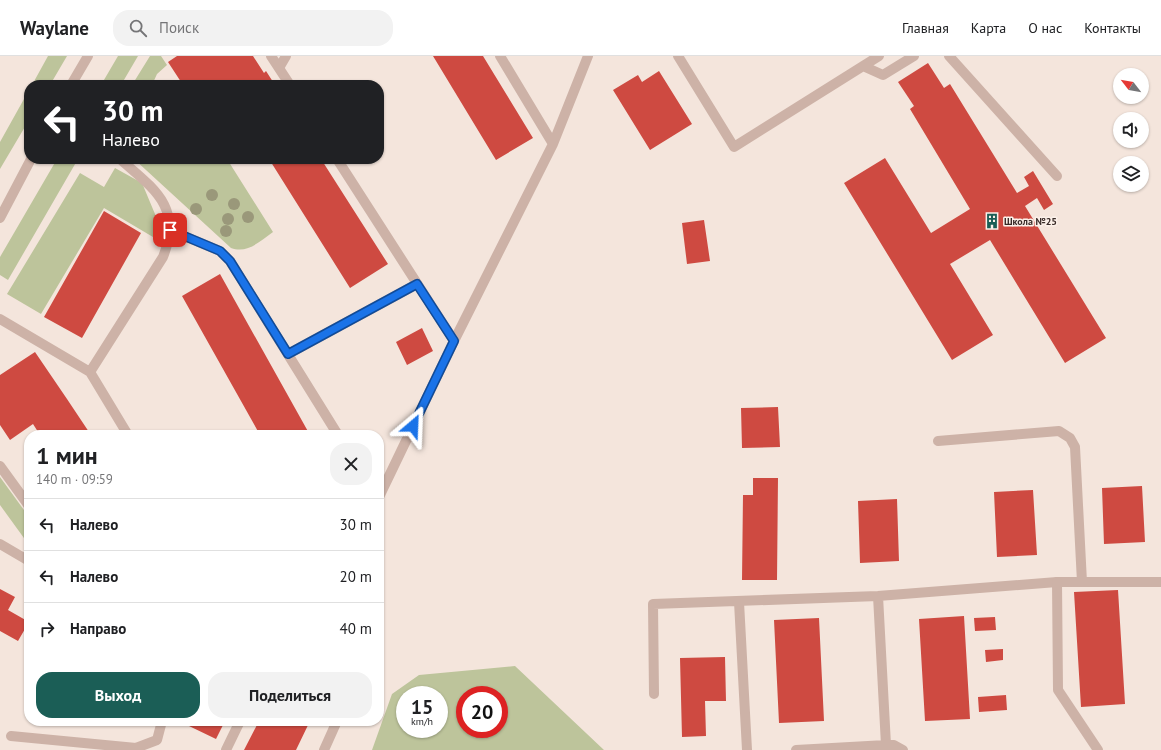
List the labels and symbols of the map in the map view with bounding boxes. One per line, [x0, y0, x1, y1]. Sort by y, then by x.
north arrow [1113, 68, 1149, 104]
building icon: Школа №25 [983, 212, 1001, 230]
pin [153, 213, 187, 247]
place label: Школа №25 [1004, 215, 1057, 228]
position arrow [392, 405, 434, 447]
speed limit sign: 20 [456, 686, 508, 738]

